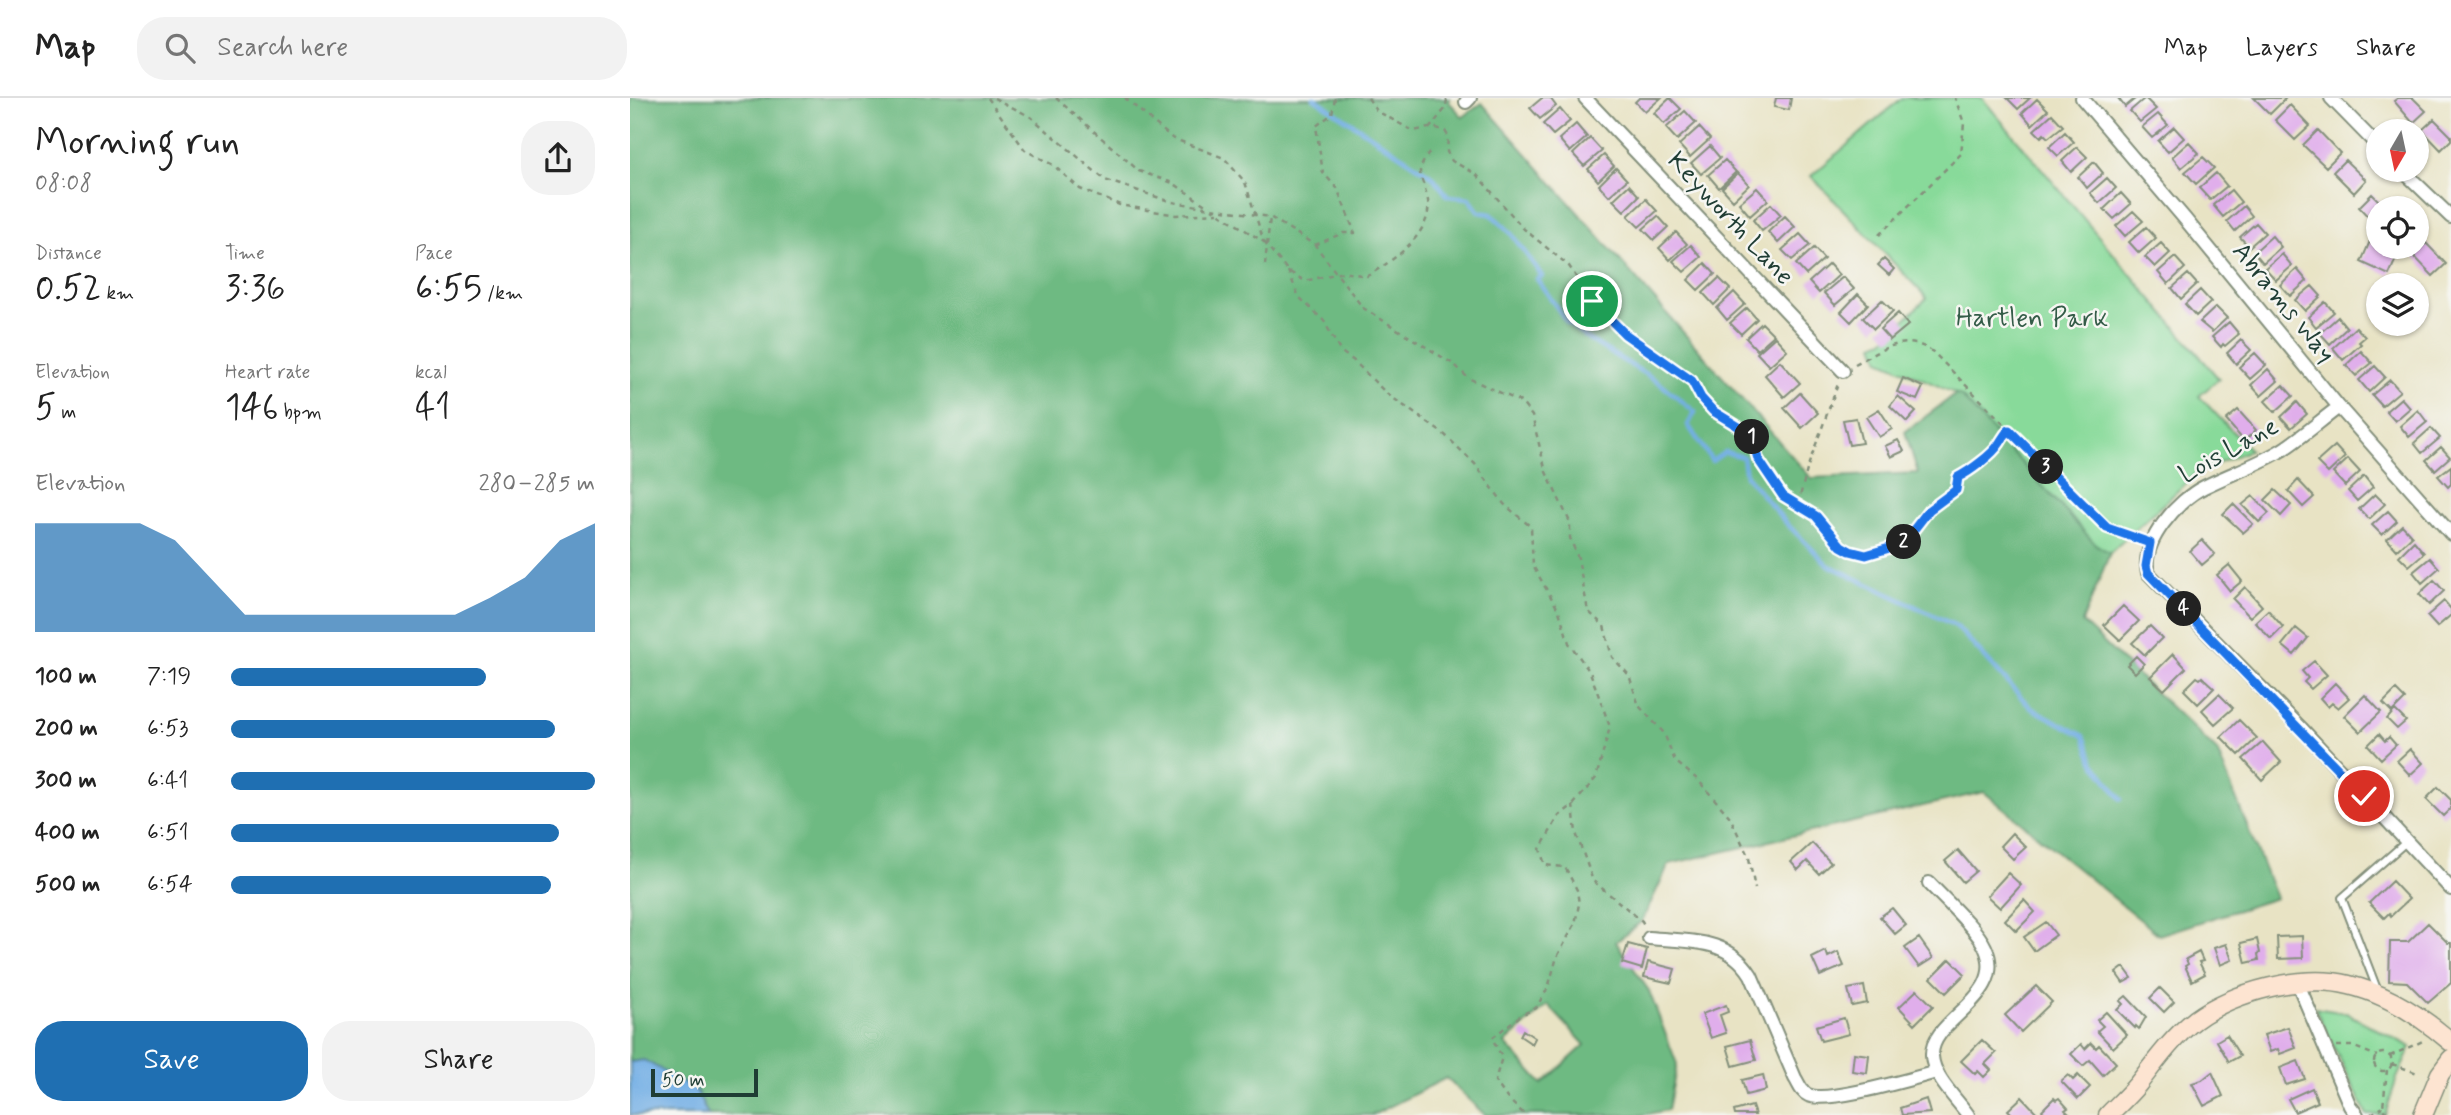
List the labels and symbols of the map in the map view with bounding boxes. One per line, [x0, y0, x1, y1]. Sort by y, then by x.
north arrow [2366, 119, 2429, 182]
street label: Keyworth Lane [1659, 145, 1801, 293]
street label: Abrams Way [2224, 236, 2342, 370]
pin [1562, 271, 1622, 331]
park label: Hartlen Park [1956, 302, 2108, 336]
street label: Lois Lane [2173, 410, 2285, 492]
pin: 1 [1734, 420, 1770, 454]
pin: 3 [2028, 450, 2064, 484]
pin: 2 [1886, 524, 1922, 560]
pin: 4 [2166, 592, 2202, 626]
pin [2334, 766, 2394, 826]
scale bar [651, 1066, 758, 1098]

